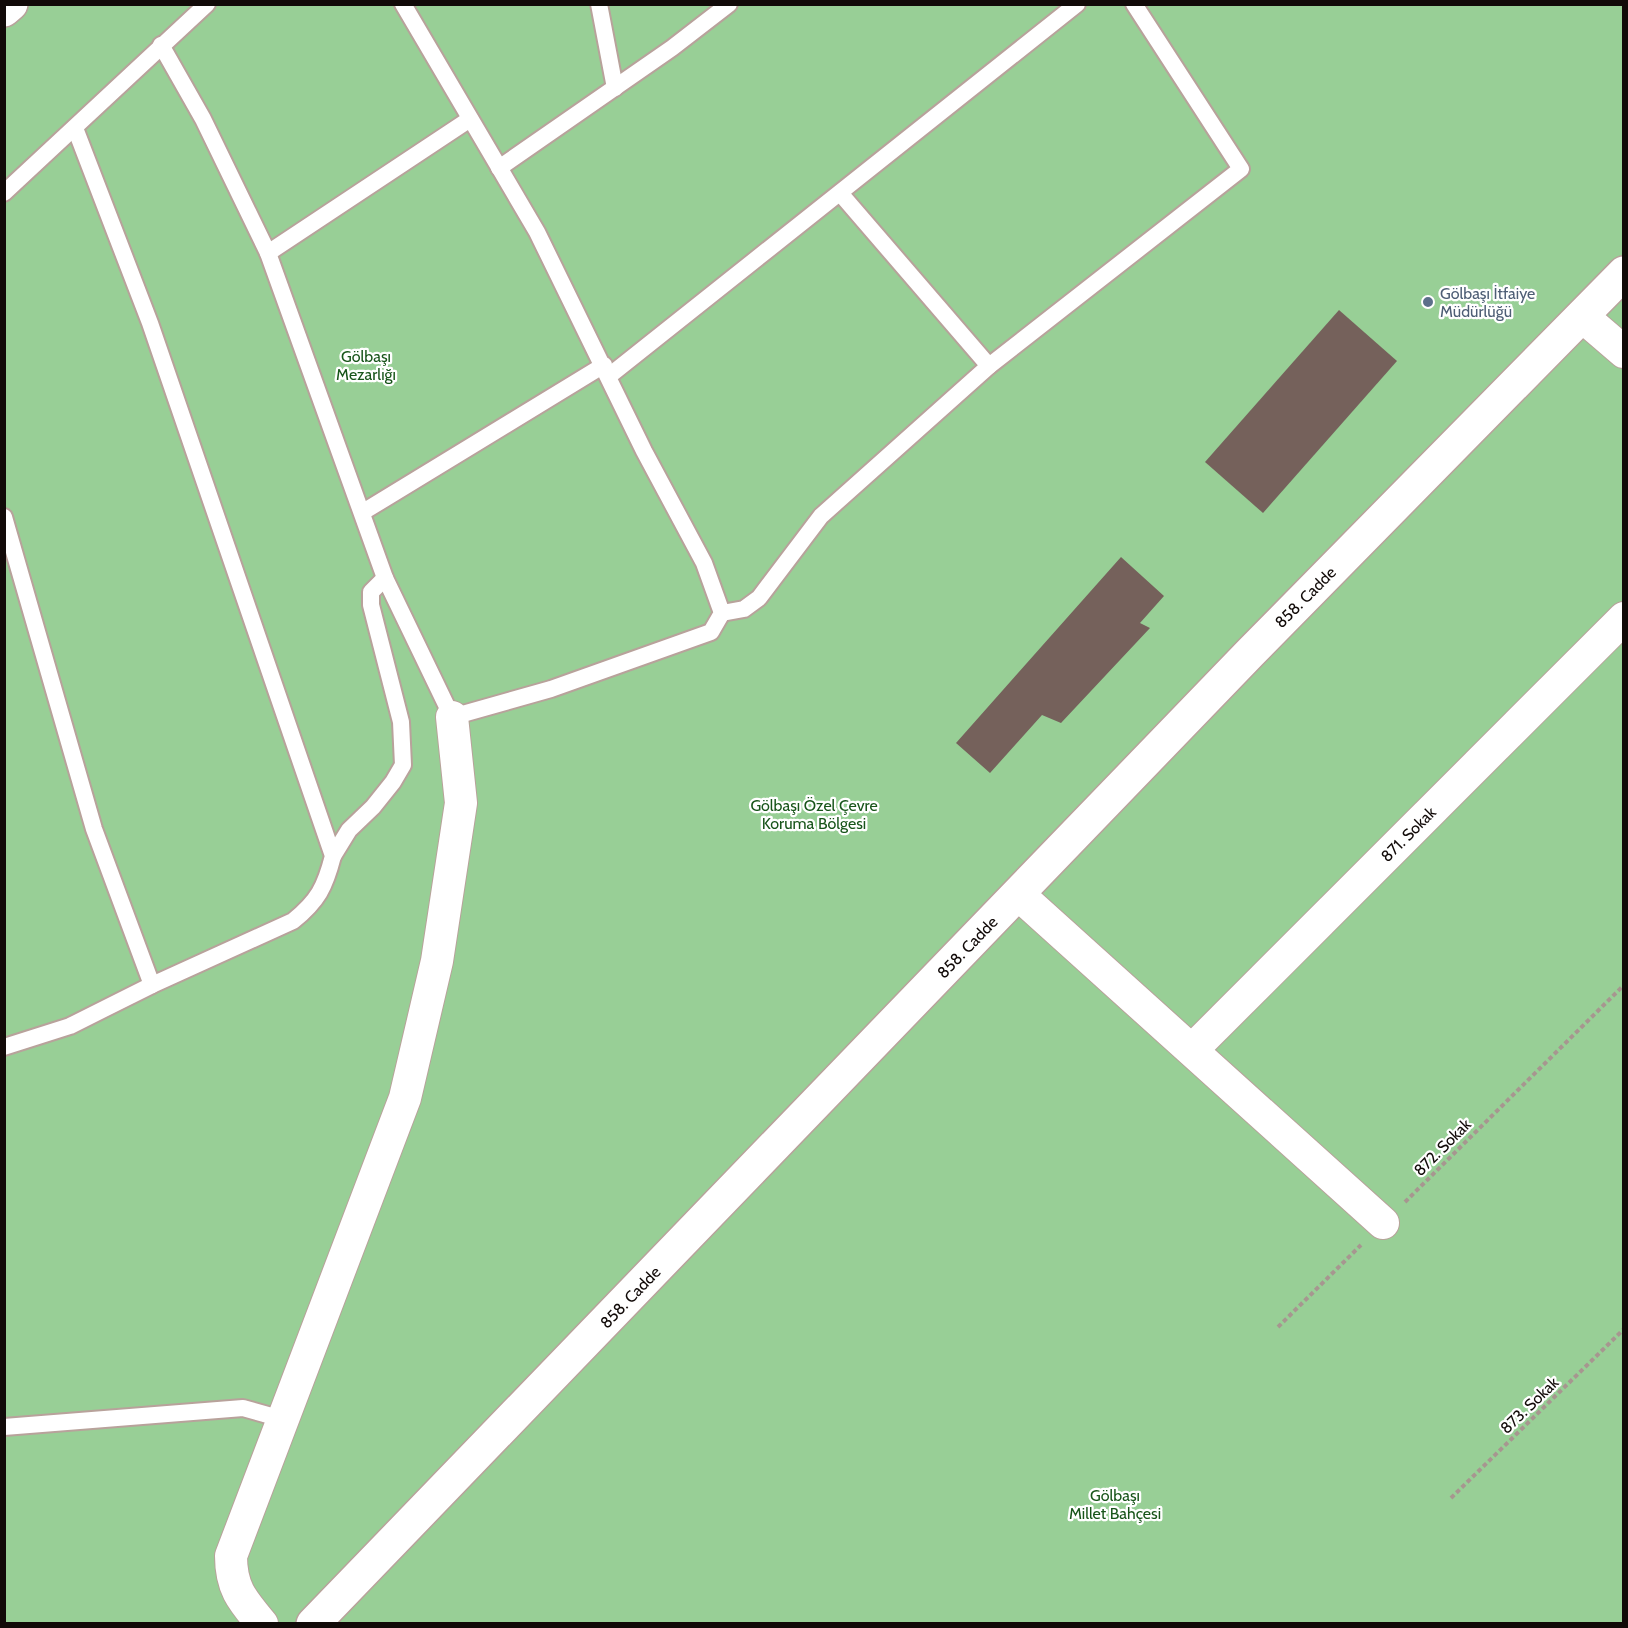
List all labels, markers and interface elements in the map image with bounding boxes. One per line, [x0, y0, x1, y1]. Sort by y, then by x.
place label: Gölbaşı İtfaiye Müdürlüğü [1440, 284, 1535, 321]
marker: Gölbaşı İtfaiye Müdürlüğü [1421, 295, 1435, 309]
park label: Gölbaşı Mezarlığı [336, 347, 396, 384]
street label: 858. Cadde [1271, 563, 1340, 632]
park label: Gölbaşı Özel Çevre Koruma Bölgesi [750, 796, 878, 833]
street label: 871. Sokak [1377, 802, 1440, 866]
street label: 858. Cadde [933, 913, 1001, 982]
street label: 872. Sokak [1410, 1114, 1476, 1180]
street label: 858. Cadde [596, 1263, 664, 1332]
street label: 873. Sokak [1496, 1372, 1563, 1438]
park label: Gölbaşı Millet Bahçesi [1069, 1486, 1161, 1523]

